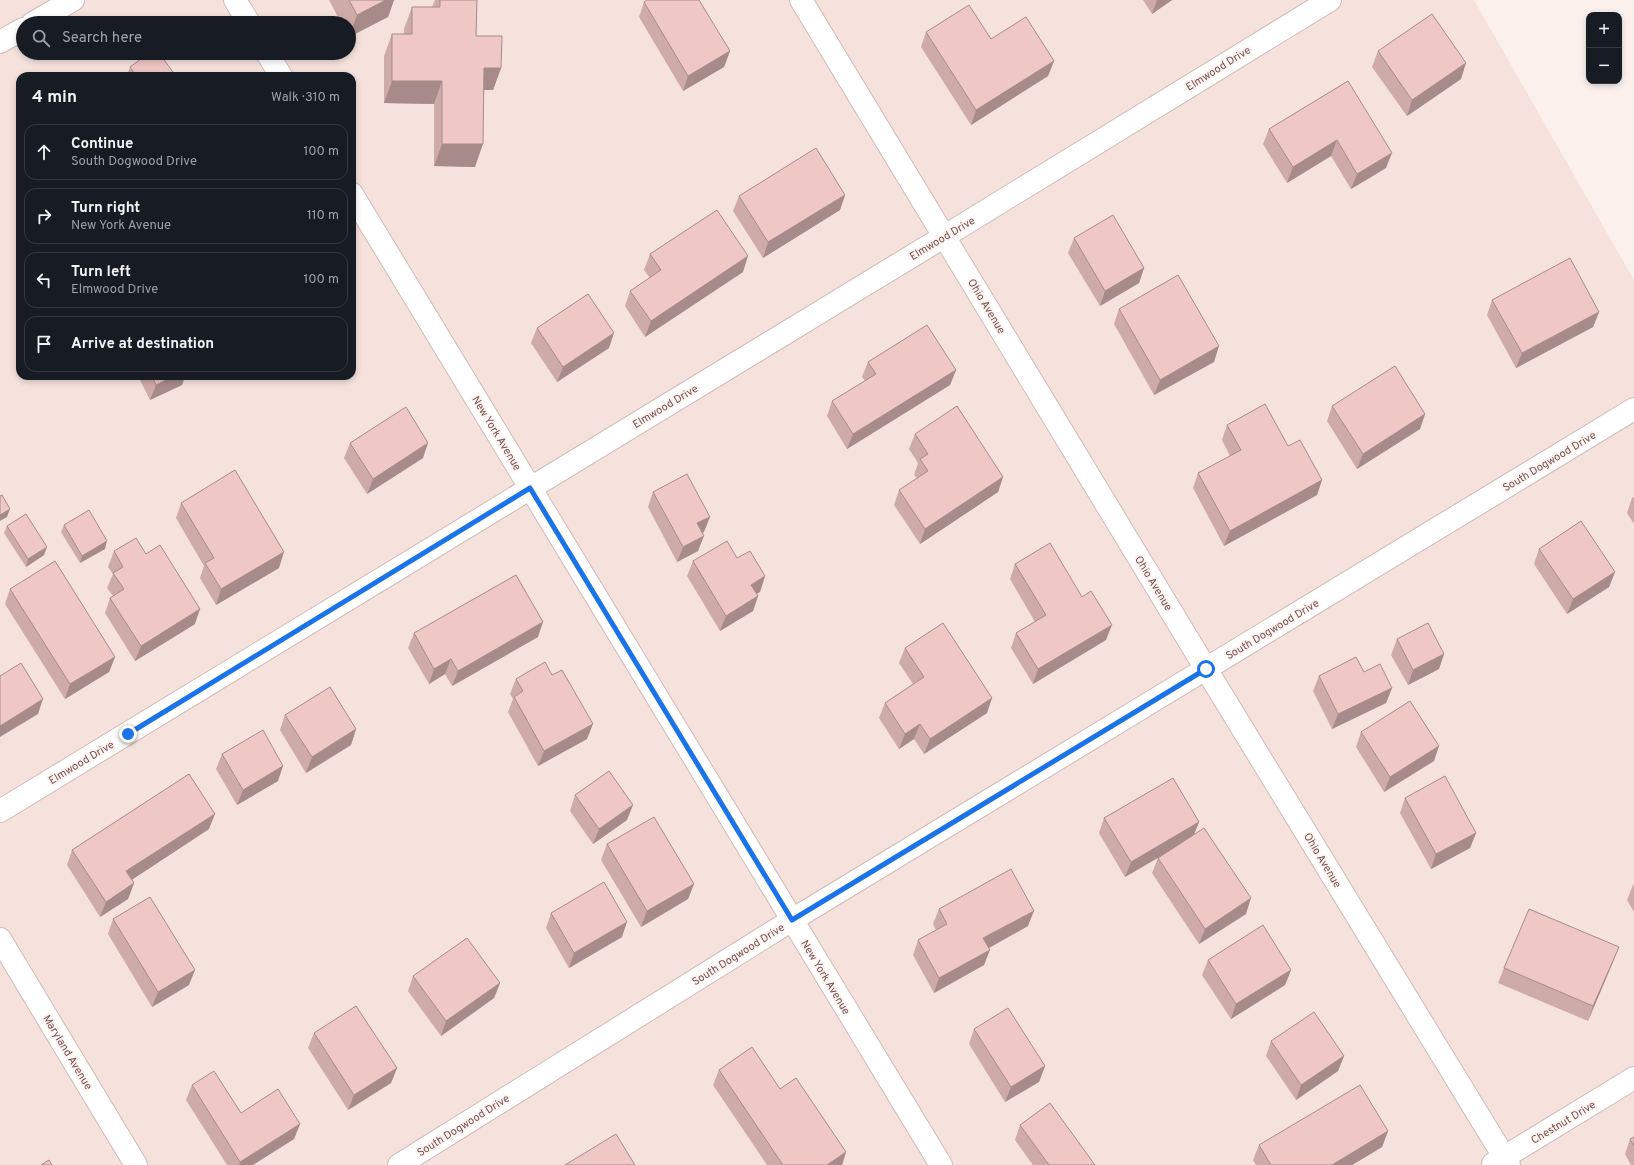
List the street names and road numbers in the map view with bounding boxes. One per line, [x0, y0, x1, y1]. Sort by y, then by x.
street label: Elmwood Drive [1183, 43, 1254, 94]
street label: Elmwood Drive [907, 214, 978, 264]
street label: Ohio Avenue [964, 276, 1008, 337]
street label: Elmwood Drive [630, 382, 701, 432]
street label: New York Avenue [468, 394, 524, 473]
street label: South Dogwood Drive [1500, 428, 1599, 495]
street label: Ohio Avenue [1131, 553, 1175, 614]
street label: South Dogwood Drive [1223, 596, 1322, 663]
street label: Elmwood Drive [46, 738, 117, 788]
street label: Ohio Avenue [1300, 830, 1344, 891]
street label: South Dogwood Drive [690, 921, 787, 989]
street label: New York Avenue [797, 938, 853, 1017]
street label: Maryland Avenue [39, 1013, 95, 1093]
street label: South Dogwood Drive [415, 1092, 512, 1160]
street label: Chestnut Drive [1529, 1098, 1599, 1148]

